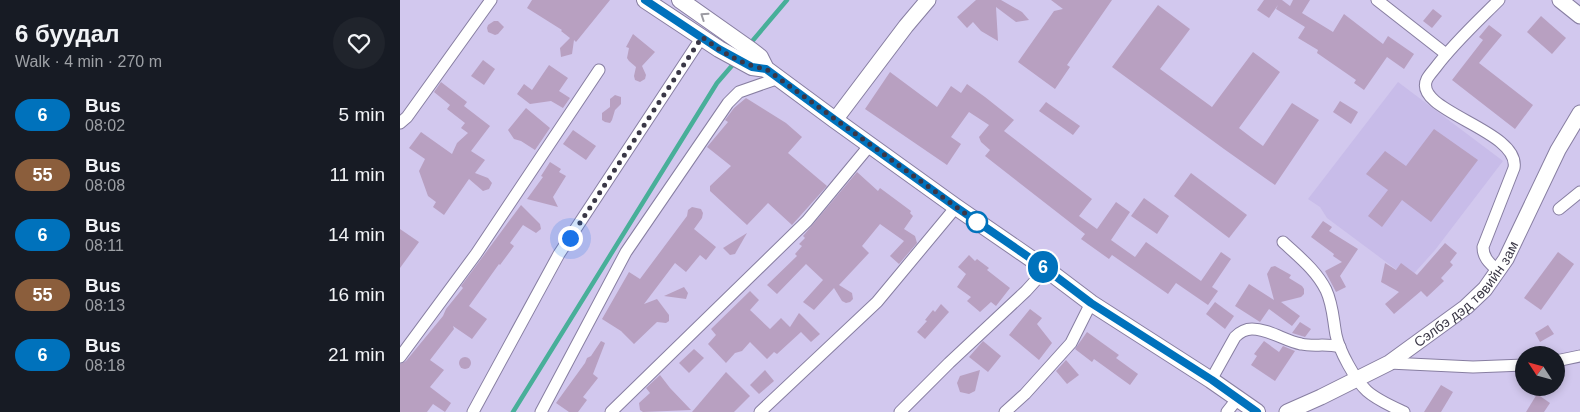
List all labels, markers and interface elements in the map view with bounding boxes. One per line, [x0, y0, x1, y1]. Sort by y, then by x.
one-way arrow [701, 13, 710, 22]
button: heart [333, 17, 385, 69]
text: 6 буудал [15, 20, 119, 47]
text: Walk · 4 min · 270 m [15, 53, 162, 70]
text: Bus [85, 95, 121, 116]
text: 5 min [339, 104, 385, 125]
text: 6 [37, 105, 48, 125]
text: 08:02 [85, 117, 125, 134]
text: Bus [85, 155, 121, 176]
text: 11 min [329, 164, 385, 185]
text: 55 [32, 165, 53, 185]
text: 08:08 [85, 177, 125, 194]
unlabelled marker [966, 211, 988, 233]
text: Bus [85, 215, 121, 236]
text: 14 min [328, 224, 385, 245]
text: 6 [37, 225, 48, 245]
your location [558, 226, 583, 251]
text: 08:11 [85, 237, 124, 254]
street label: Сэлбэ дэд төвийн зам [1411, 239, 1521, 350]
line badge: 6 [1027, 251, 1059, 283]
text: 6 [1038, 257, 1048, 277]
text: Bus [85, 275, 121, 296]
text: 16 min [328, 284, 385, 305]
text: 55 [32, 285, 53, 305]
text: 08:13 [85, 297, 125, 314]
text: Bus [85, 335, 121, 356]
text: 21 min [328, 344, 385, 365]
text: 6 [37, 345, 48, 365]
north arrow [1515, 346, 1565, 396]
map controls [1515, 346, 1565, 396]
text: 08:18 [85, 357, 125, 374]

